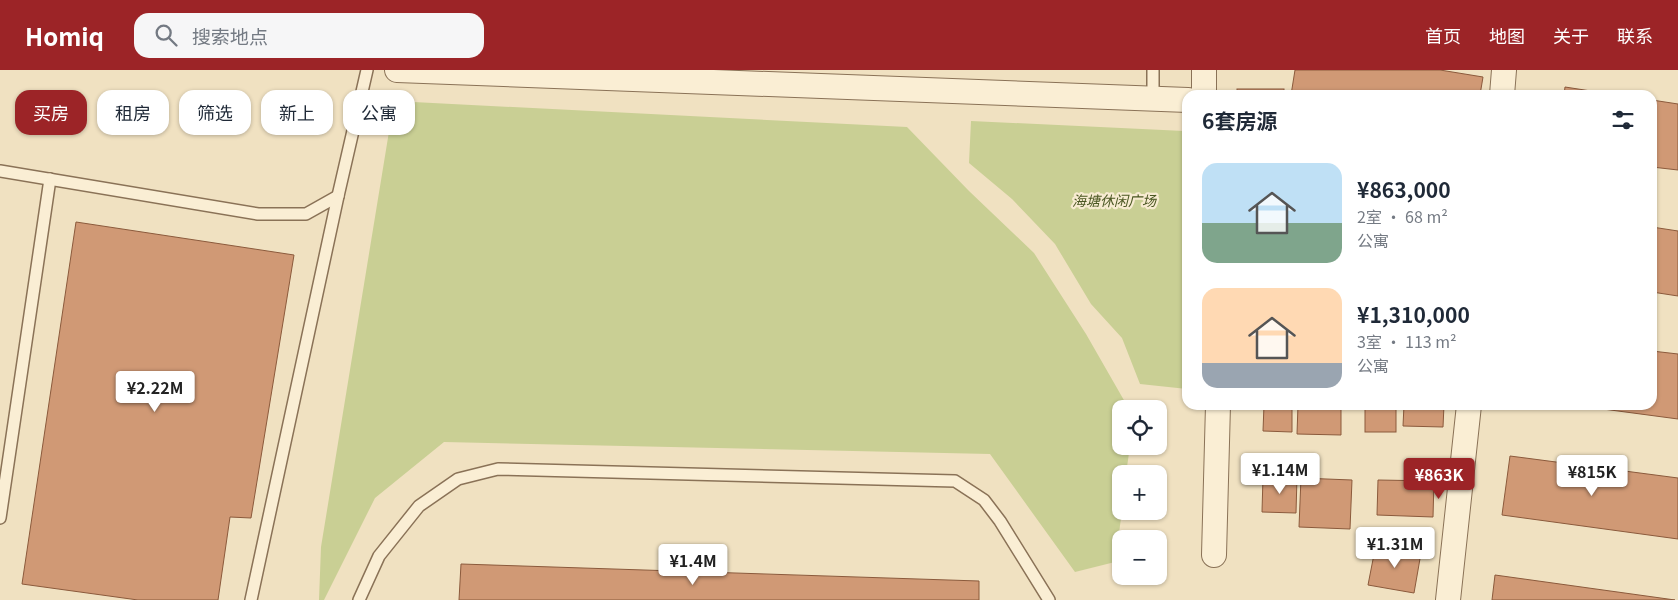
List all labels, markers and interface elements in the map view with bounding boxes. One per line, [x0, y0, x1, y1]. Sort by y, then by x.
search box [134, 13, 484, 58]
text: Homiq [25, 18, 104, 53]
icon: search [152, 21, 180, 49]
text: 搜索地点 [192, 22, 268, 49]
text: 首页 [1425, 22, 1461, 48]
text: 地图 [1489, 22, 1525, 48]
text: 关于 [1553, 22, 1589, 48]
text: 联系 [1617, 22, 1653, 48]
chip: 买房 [15, 90, 87, 135]
chip: 租房 [97, 90, 169, 135]
chip: 筛选 [179, 90, 251, 135]
chip: 新上 [261, 90, 333, 135]
chip: 公寓 [343, 90, 415, 135]
text: 6套房源 [1202, 105, 1277, 135]
icon: filters [1609, 106, 1637, 134]
text: ¥863,000 [1357, 174, 1451, 204]
icon: home [1242, 183, 1302, 243]
park label: 海塘休闲广场 [1072, 190, 1157, 210]
text: 2室 · 68 m² [1357, 204, 1448, 228]
text: 公寓 [1357, 228, 1389, 252]
text: ¥1,310,000 [1357, 299, 1470, 329]
icon: home [1242, 308, 1302, 368]
text: 3室 · 113 m² [1357, 329, 1457, 353]
text: 公寓 [1357, 353, 1389, 377]
pin: ¥2.22M [114, 370, 196, 413]
text: ¥2.22M [127, 375, 183, 399]
map controls [1112, 400, 1167, 585]
button: locate [1112, 400, 1167, 455]
pin: ¥1.14M [1239, 452, 1321, 495]
pin: ¥815K [1557, 454, 1627, 497]
text: ¥1.14M [1252, 457, 1308, 481]
pin: ¥863K [1404, 458, 1474, 500]
text: ¥815K [1568, 459, 1616, 483]
text: ¥863K [1415, 462, 1463, 486]
button: + [1112, 465, 1167, 520]
pin: ¥1.31M [1354, 526, 1436, 569]
button: − [1112, 530, 1167, 585]
text: ¥1.31M [1367, 531, 1423, 555]
pin: ¥1.4M [658, 544, 728, 586]
text: ¥1.4M [669, 548, 717, 572]

